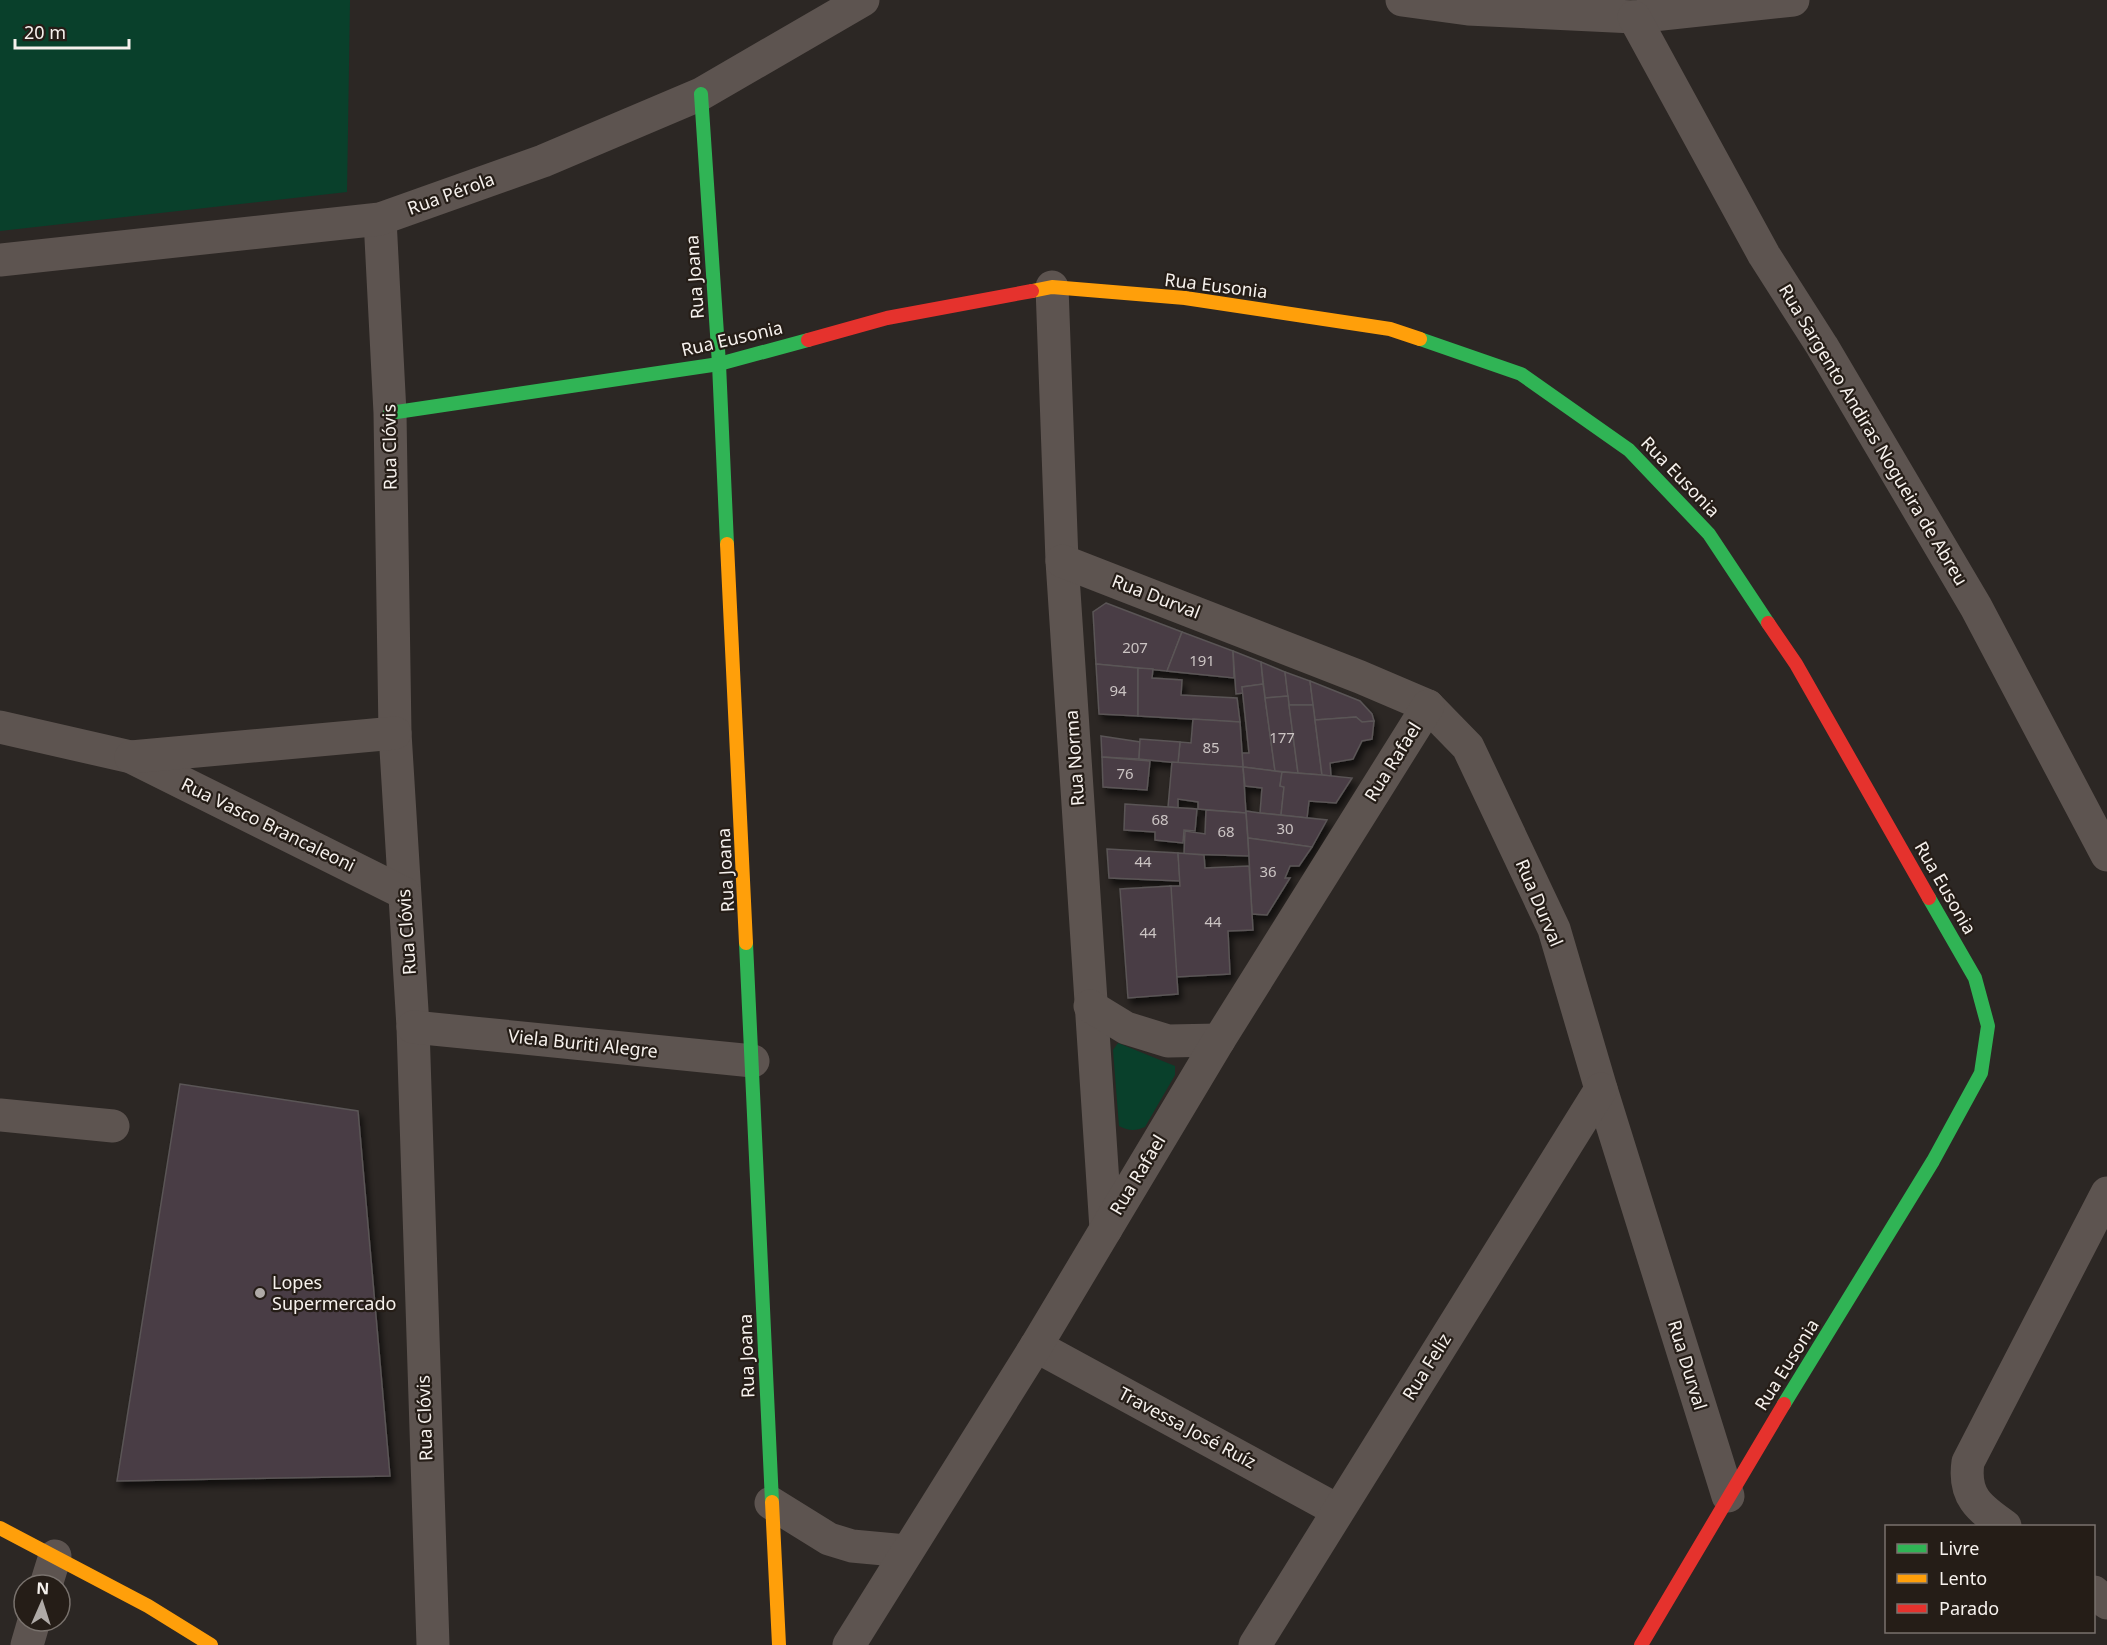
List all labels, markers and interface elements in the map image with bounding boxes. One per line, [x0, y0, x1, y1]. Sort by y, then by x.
scale bar [15, 12, 129, 50]
text: 20 m [24, 20, 66, 44]
street label: Rua Pérola [404, 166, 497, 220]
street label: Rua Joana [679, 234, 709, 320]
street label: Rua Eusonia [1163, 267, 1269, 303]
street label: Rua Sargento Andiras Nogueira de Abreu [1774, 279, 1974, 590]
street label: Rua Eusonia [679, 315, 785, 361]
street label: Rua Clóvis [376, 404, 402, 490]
street label: Rua Eusonia [1636, 431, 1725, 522]
street label: Rua Durval [1109, 568, 1204, 624]
house number: 207 [1122, 637, 1148, 657]
house number: 191 [1189, 650, 1215, 670]
house number: 94 [1109, 680, 1127, 700]
street label: Rua Norma [1059, 709, 1089, 807]
street label: Rua Rafael [1358, 717, 1426, 806]
house number: 177 [1269, 727, 1295, 747]
house number: 85 [1202, 737, 1220, 757]
house number: 76 [1116, 763, 1134, 783]
street label: Rua Vasco Brancaleoni [177, 772, 359, 877]
house number: 68 [1151, 809, 1169, 829]
house number: 30 [1276, 818, 1294, 838]
house number: 68 [1217, 821, 1235, 841]
street label: Rua Joana [711, 827, 739, 913]
street label: Rua Eusonia [1910, 837, 1982, 938]
house number: 44 [1134, 851, 1152, 871]
street label: Rua Durval [1511, 855, 1569, 950]
house number: 36 [1259, 861, 1277, 881]
street label: Rua Clóvis [391, 888, 421, 976]
house number: 44 [1204, 911, 1222, 931]
house number: 44 [1139, 922, 1157, 942]
street label: Viela Buriti Alegre [507, 1023, 659, 1063]
street label: Rua Rafael [1104, 1130, 1170, 1219]
place label: Lopes Supermercado [272, 1270, 396, 1315]
marker: Lopes Supermercado [253, 1286, 267, 1300]
street label: Rua Joana [733, 1314, 759, 1399]
street label: Rua Eusonia [1749, 1314, 1824, 1415]
street label: Rua Durval [1663, 1317, 1713, 1413]
street label: Rua Feliz [1396, 1329, 1456, 1404]
street label: Rua Clóvis [411, 1375, 437, 1461]
street label: Travessa José Ruíz [1115, 1381, 1260, 1473]
legend [1885, 1525, 2095, 1633]
text: Livre [1939, 1536, 1979, 1560]
text: Lento [1939, 1566, 1987, 1590]
north arrow [12, 1573, 72, 1633]
text: N [36, 1577, 50, 1599]
text: Parado [1939, 1596, 1999, 1620]

